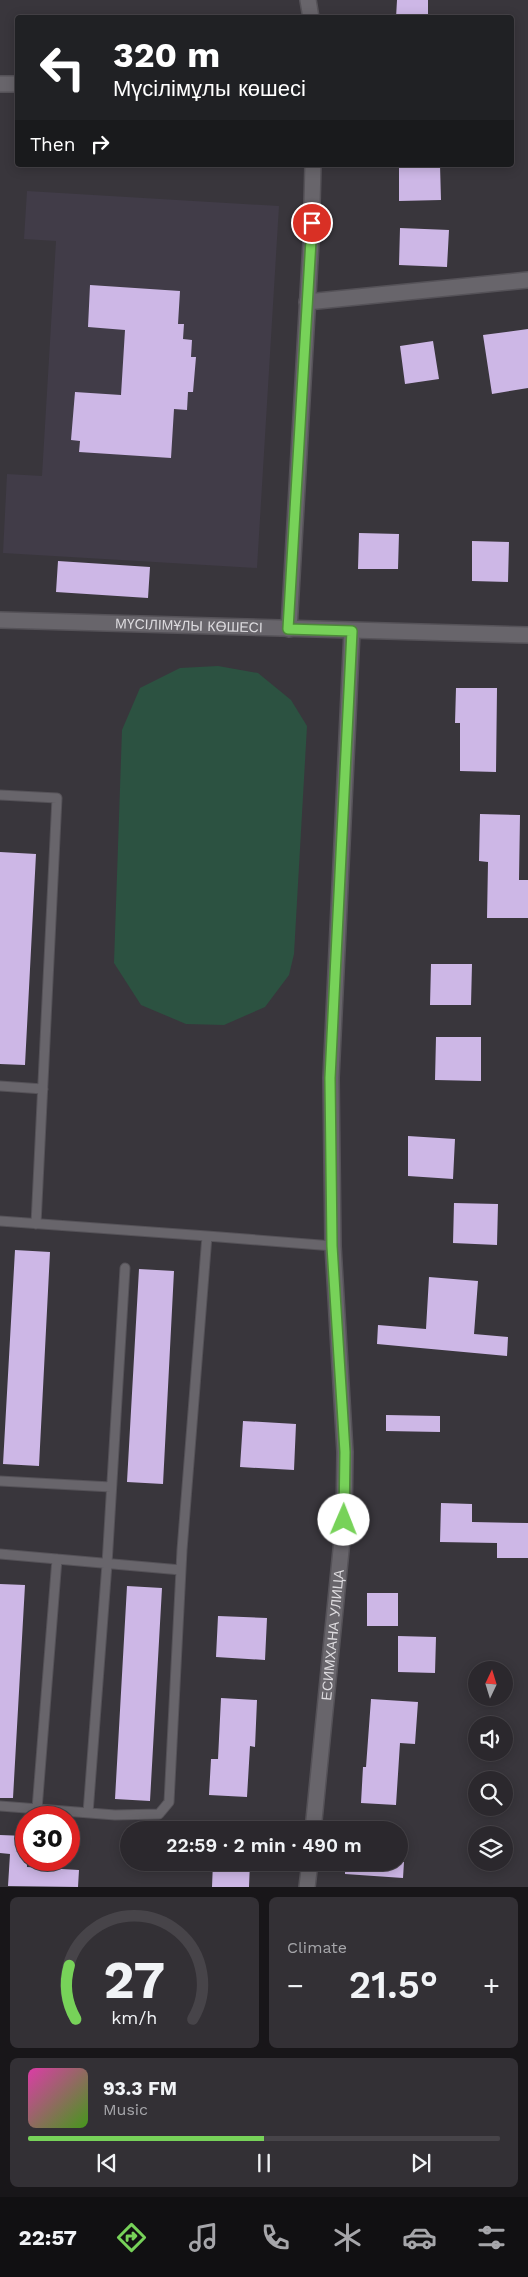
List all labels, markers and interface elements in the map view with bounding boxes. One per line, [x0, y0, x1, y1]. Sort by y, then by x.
text: 320 m [113, 34, 220, 76]
icon: left [30, 35, 95, 100]
text: Мүсілімұлы көшесі [113, 76, 306, 101]
icon: right [86, 130, 114, 158]
text: Then [30, 133, 76, 156]
pin [291, 202, 333, 244]
icon: arrive [298, 209, 326, 237]
street label: МҮСІЛІМҰЛЫ КӨШЕСІ [115, 615, 263, 635]
position arrow [317, 1493, 369, 1545]
street label: ЕСИМХАНА УЛИЦА [318, 1568, 347, 1701]
north arrow [468, 1661, 512, 1706]
map controls [468, 1661, 513, 1871]
button: sound [468, 1716, 513, 1761]
button: search [468, 1771, 513, 1816]
speed limit sign: 30 [15, 1806, 80, 1871]
button: layers [468, 1826, 513, 1871]
text: 22:59 · 2 min · 490 m [166, 1834, 362, 1857]
text: Climate [287, 1938, 347, 1957]
text: 27 [104, 1950, 165, 2011]
text: 21.5° [349, 1963, 438, 2007]
text: − [287, 1969, 304, 2002]
text: + [483, 1969, 500, 2002]
text: km/h [111, 2007, 158, 2028]
text: 93.3 FM [103, 2077, 177, 2100]
text: Music [103, 2100, 148, 2119]
icon: previous [93, 2149, 121, 2177]
icon: pause [250, 2149, 278, 2177]
icon: next [407, 2149, 435, 2177]
icon: directions [114, 2220, 149, 2255]
icon: music [186, 2220, 221, 2255]
icon: phone [258, 2220, 293, 2255]
icon: climate [330, 2220, 365, 2255]
icon: car [402, 2220, 437, 2255]
icon: filters [474, 2220, 509, 2255]
text: 22:57 [19, 2225, 77, 2250]

